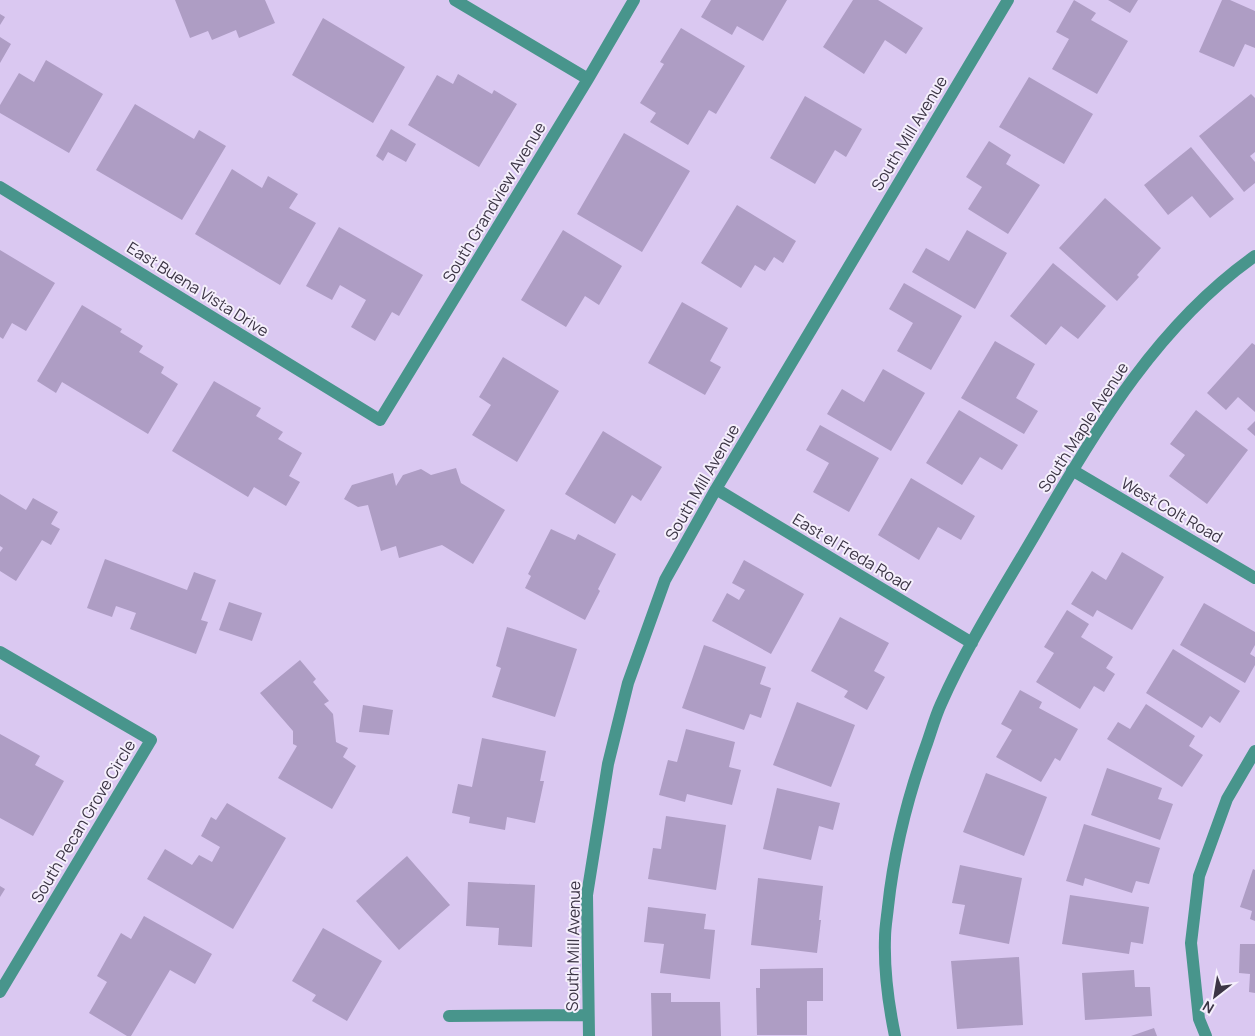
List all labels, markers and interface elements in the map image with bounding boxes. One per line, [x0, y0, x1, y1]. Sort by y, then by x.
street label: South Mill Avenue [866, 71, 952, 195]
street label: South Grandview Avenue [437, 118, 551, 286]
street label: East Buena Vista Drive [123, 236, 273, 342]
street label: South Maple Avenue [1033, 358, 1133, 496]
street label: South Mill Avenue [660, 420, 744, 544]
street label: West Colt Road [1117, 472, 1227, 548]
street label: East el Freda Road [789, 508, 915, 596]
street label: South Pecan Grove Circle [26, 736, 140, 906]
street label: South Mill Avenue [561, 881, 585, 1011]
north arrow [1190, 971, 1240, 1021]
text: N [1199, 997, 1217, 1018]

